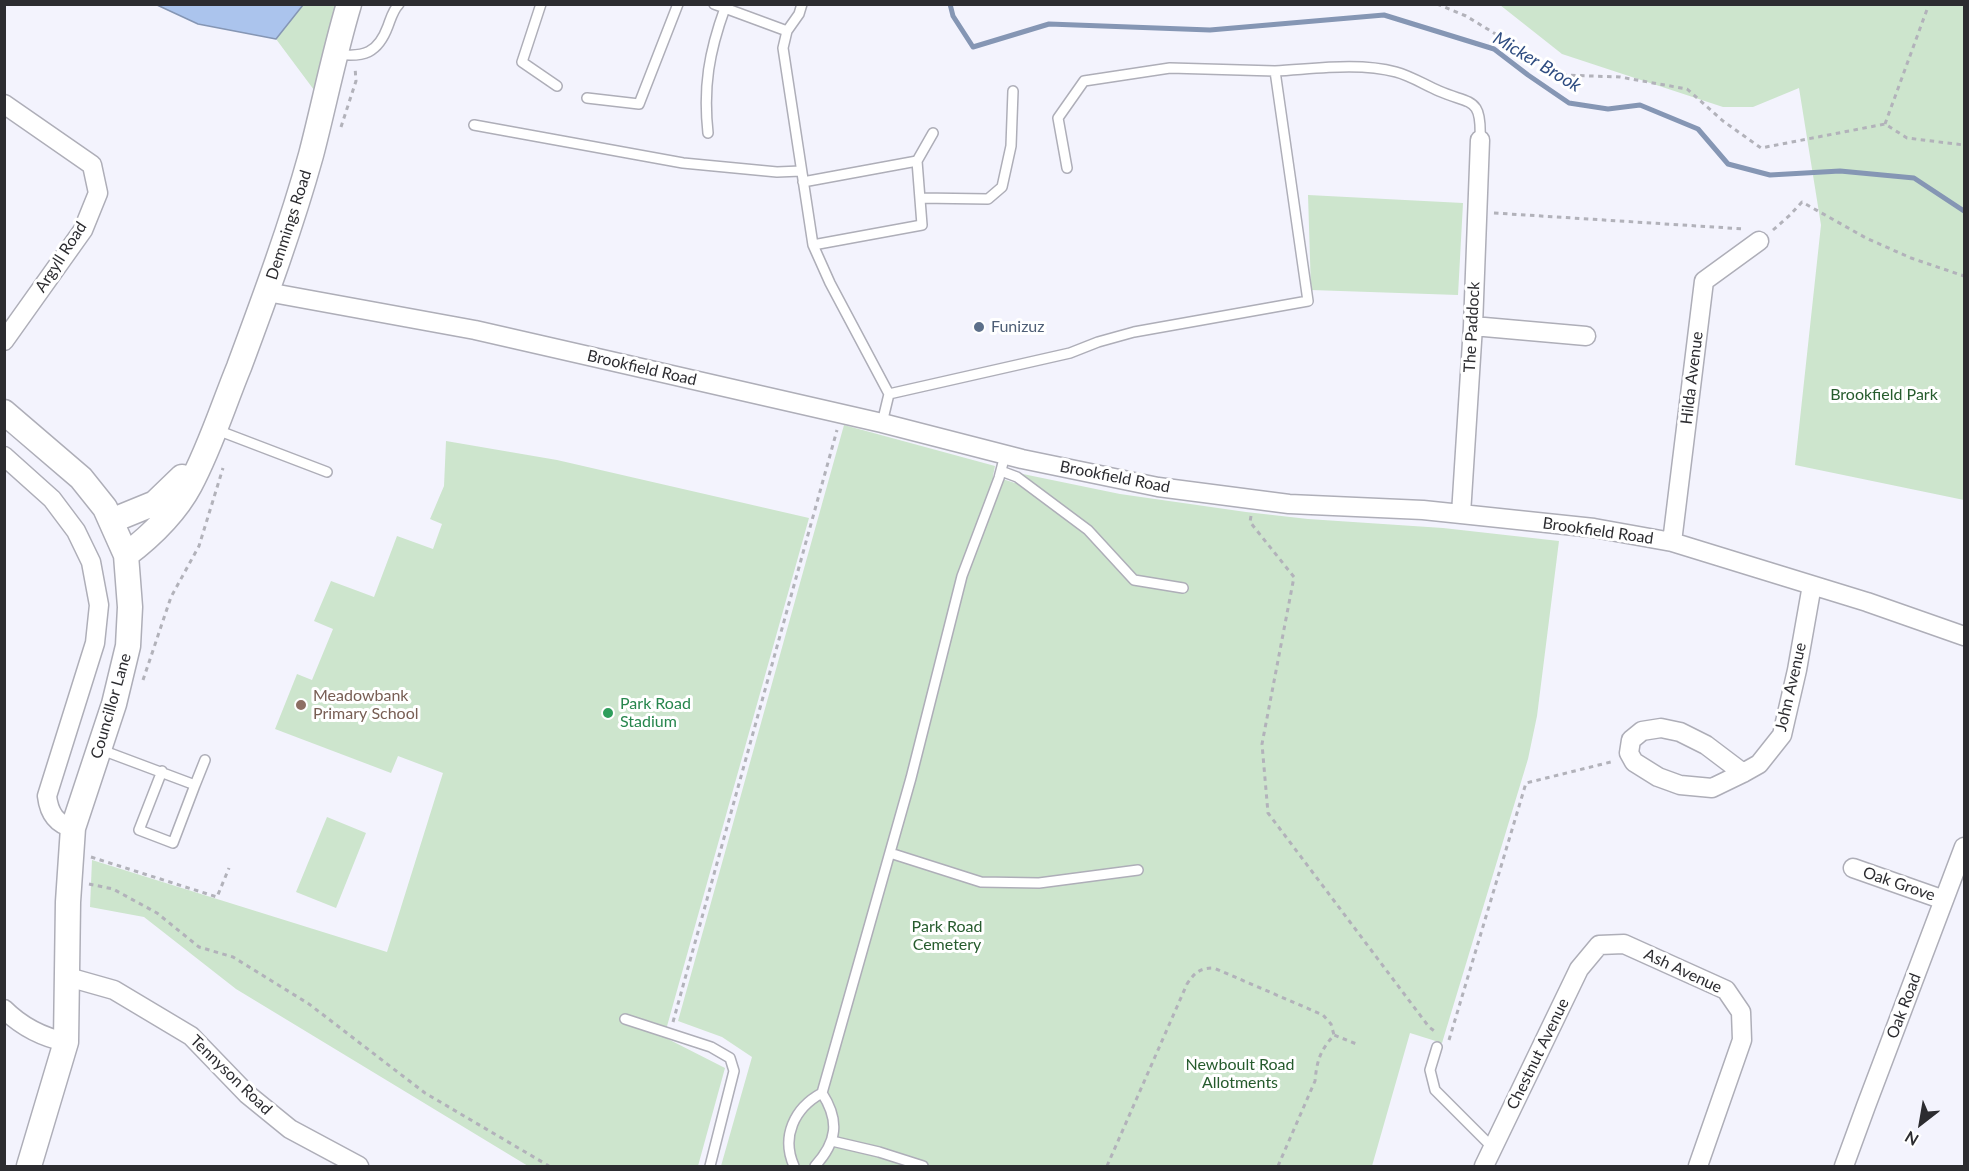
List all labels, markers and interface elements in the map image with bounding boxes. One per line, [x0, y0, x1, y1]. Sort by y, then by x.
water label: Micker Brook [1489, 27, 1585, 97]
street label: Demmings Road [262, 168, 316, 282]
street label: Argyll Road [31, 218, 91, 296]
street label: The Paddock [1460, 281, 1484, 373]
place label: Funizuz [991, 317, 1045, 337]
marker: Funizuz [972, 320, 986, 334]
street label: Hilda Avenue [1677, 330, 1707, 426]
street label: Brookfield Road [585, 346, 699, 390]
park label: Brookfield Park [1830, 385, 1938, 405]
street label: Brookfield Road [1058, 457, 1172, 497]
street label: Brookfield Road [1541, 514, 1655, 548]
street label: John Avenue [1771, 641, 1811, 733]
street label: Councillor Lane [87, 651, 135, 761]
place label: Meadowbank Primary School [313, 686, 419, 724]
place label: Park Road Stadium [620, 694, 691, 732]
marker: Meadowbank Primary School [294, 698, 308, 712]
marker: Park Road Stadium [601, 706, 615, 720]
street label: Oak Grove [1860, 863, 1938, 905]
park label: Park Road Cemetery [912, 917, 982, 955]
street label: Ash Avenue [1641, 945, 1725, 997]
street label: Oak Road [1883, 971, 1925, 1041]
street label: Chestnut Avenue [1503, 995, 1573, 1113]
street label: Tennyson Road [186, 1031, 276, 1119]
park label: Newboult Road Allotments [1186, 1055, 1294, 1093]
north arrow [1891, 1093, 1951, 1153]
text: N [1901, 1128, 1922, 1150]

